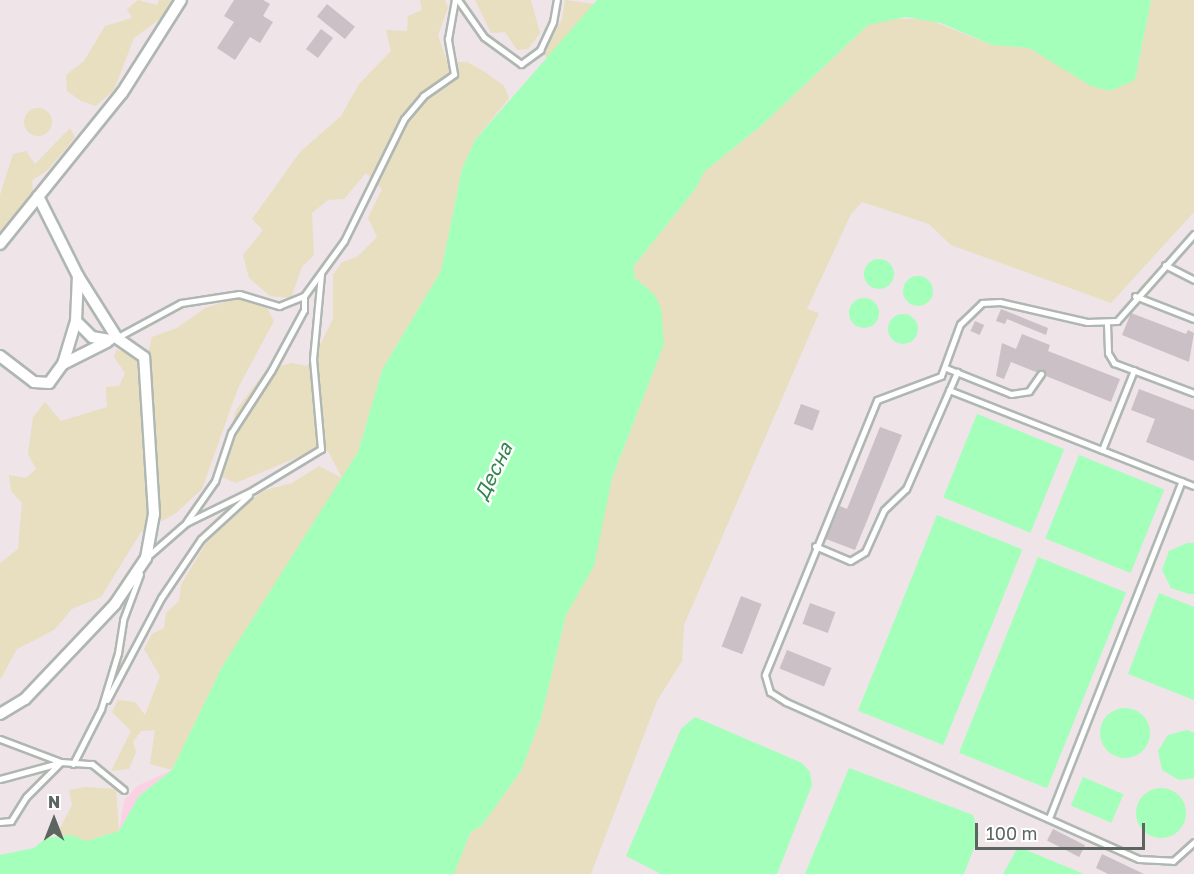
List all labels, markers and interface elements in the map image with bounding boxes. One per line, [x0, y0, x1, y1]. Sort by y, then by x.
water label: Десна [469, 439, 517, 503]
north arrow [24, 790, 84, 850]
text: N [48, 792, 60, 812]
scale bar [978, 811, 1148, 849]
text: 100 m [986, 822, 1037, 844]

